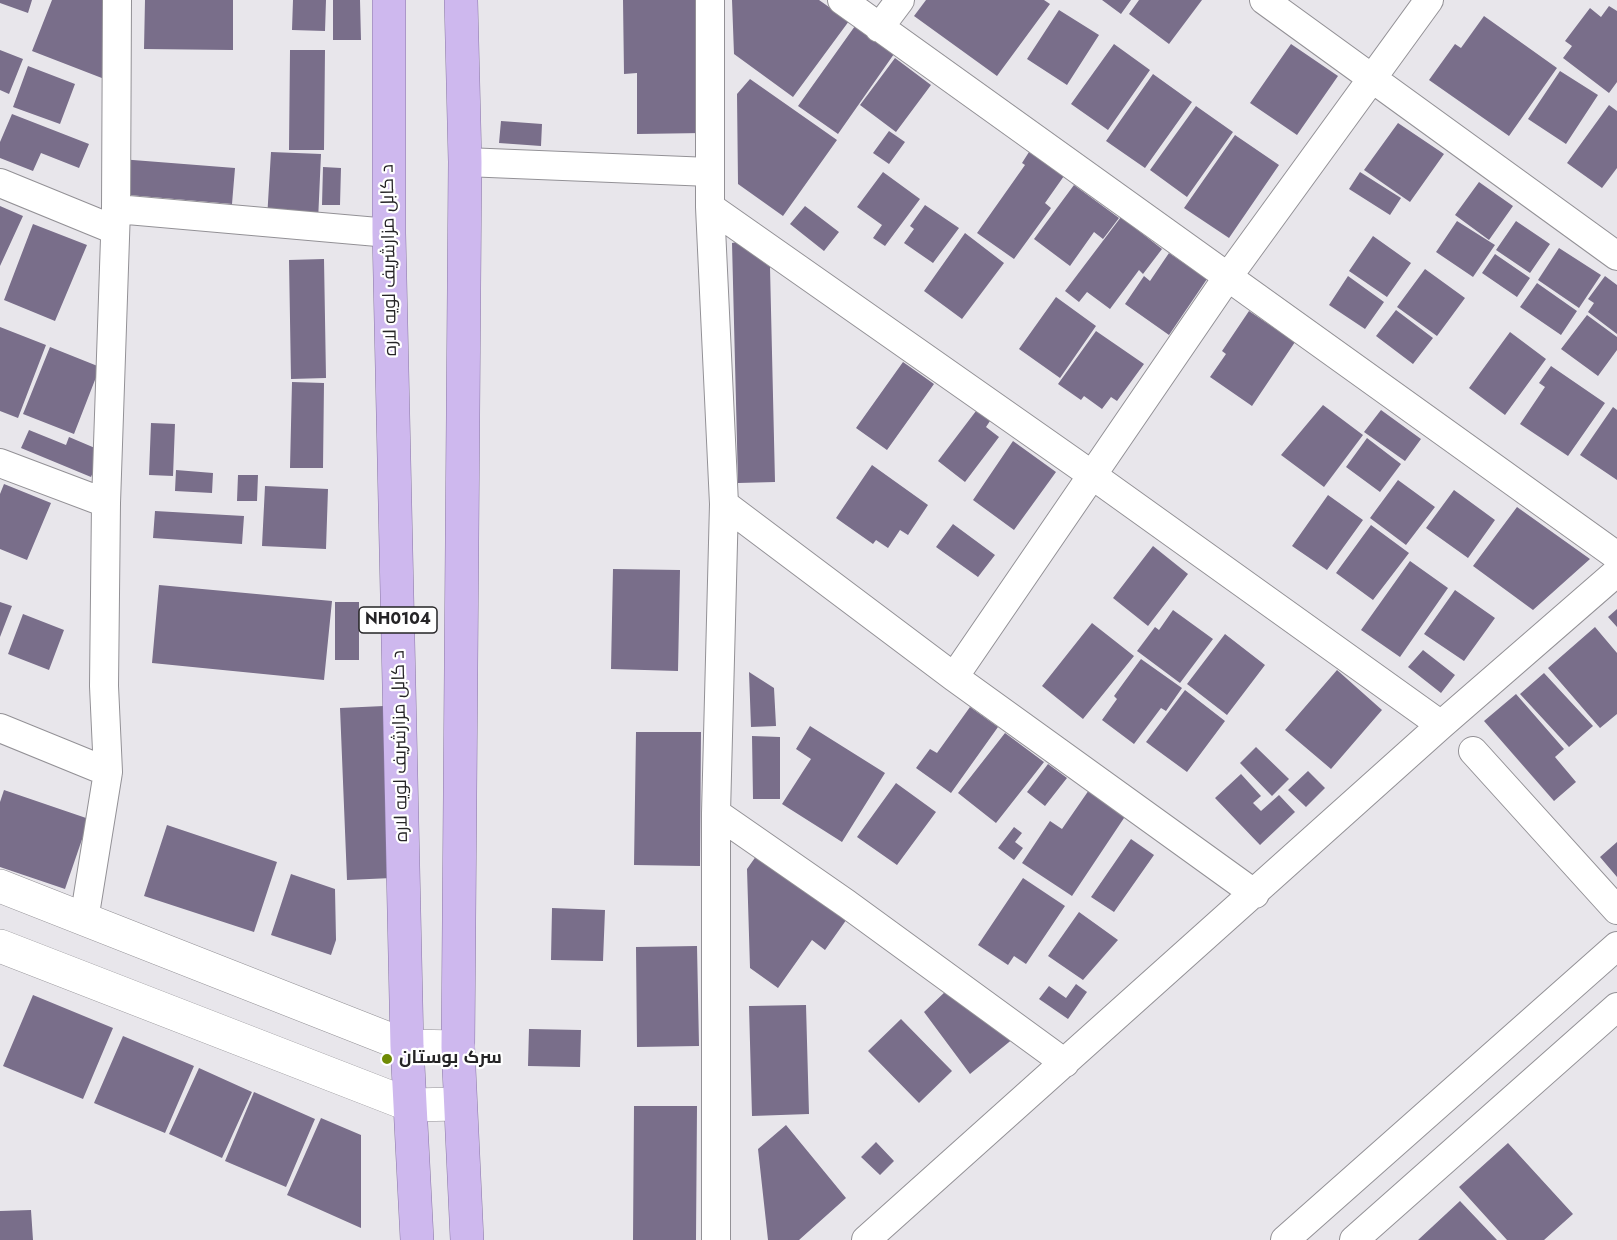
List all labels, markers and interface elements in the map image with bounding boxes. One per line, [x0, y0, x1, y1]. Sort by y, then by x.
street label: د کابل مزارشریف لویه لاره [378, 164, 402, 356]
road number: NH0104 [359, 607, 437, 633]
street label: د کابل مزارشریف لویه لاره [389, 650, 413, 842]
place label: سرک بوستان [399, 1048, 502, 1070]
marker: سرک بوستان [380, 1052, 394, 1066]

